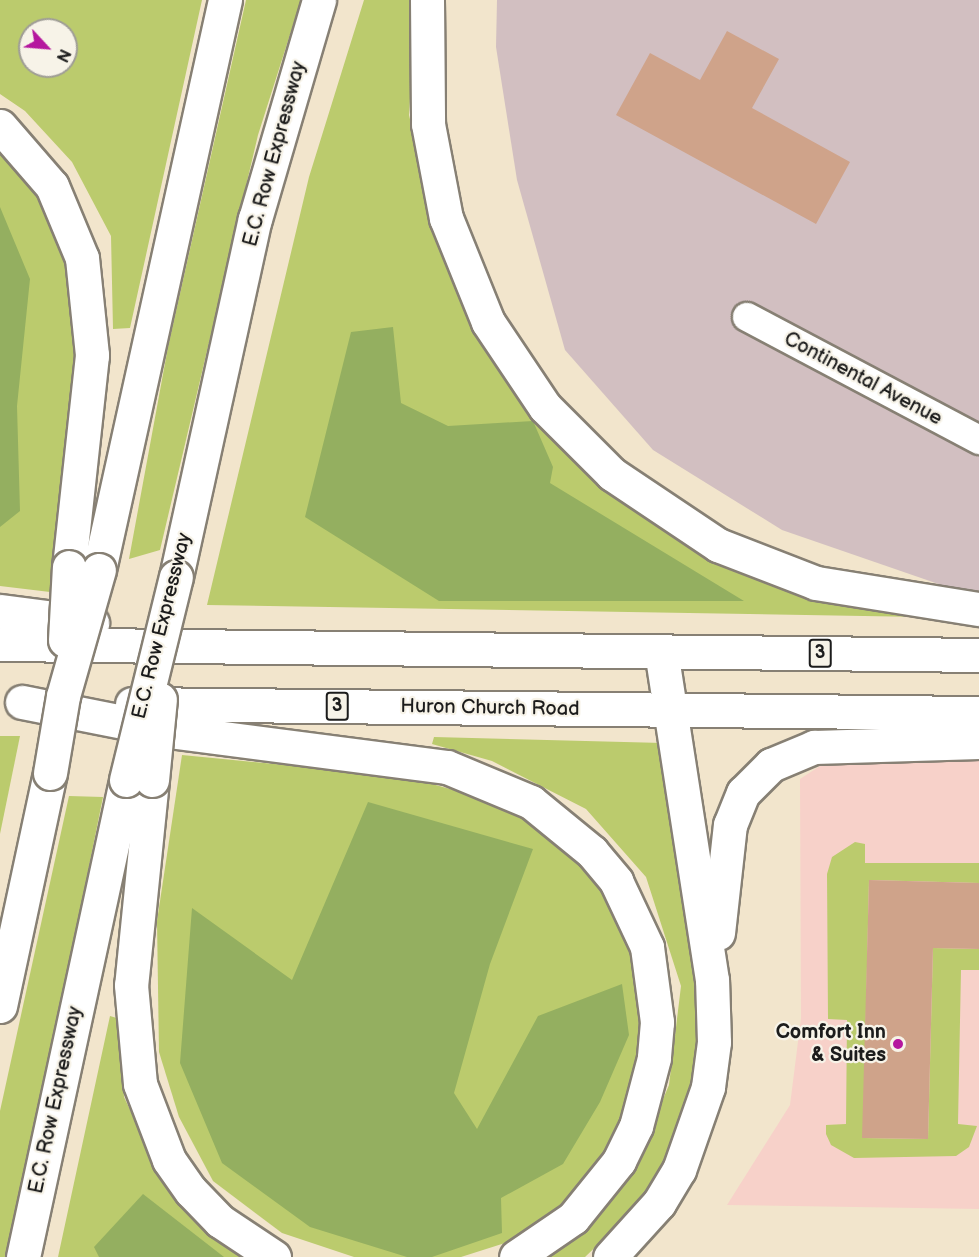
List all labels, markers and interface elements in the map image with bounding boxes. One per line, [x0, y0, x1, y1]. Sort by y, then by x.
north arrow [18, 18, 78, 78]
text: N [52, 46, 74, 65]
street label: E.C. Row Expressway [239, 59, 311, 249]
street label: Continental Avenue [780, 327, 946, 431]
street label: E.C. Row Expressway [127, 531, 197, 721]
road number: 3 [808, 638, 832, 668]
road number: 3 [325, 691, 349, 721]
street label: Huron Church Road [400, 694, 580, 722]
street label: E.C. Row Expressway [24, 1004, 88, 1196]
place label: Comfort Inn & Suites [776, 1020, 886, 1067]
marker: Comfort Inn & Suites [891, 1037, 905, 1051]

